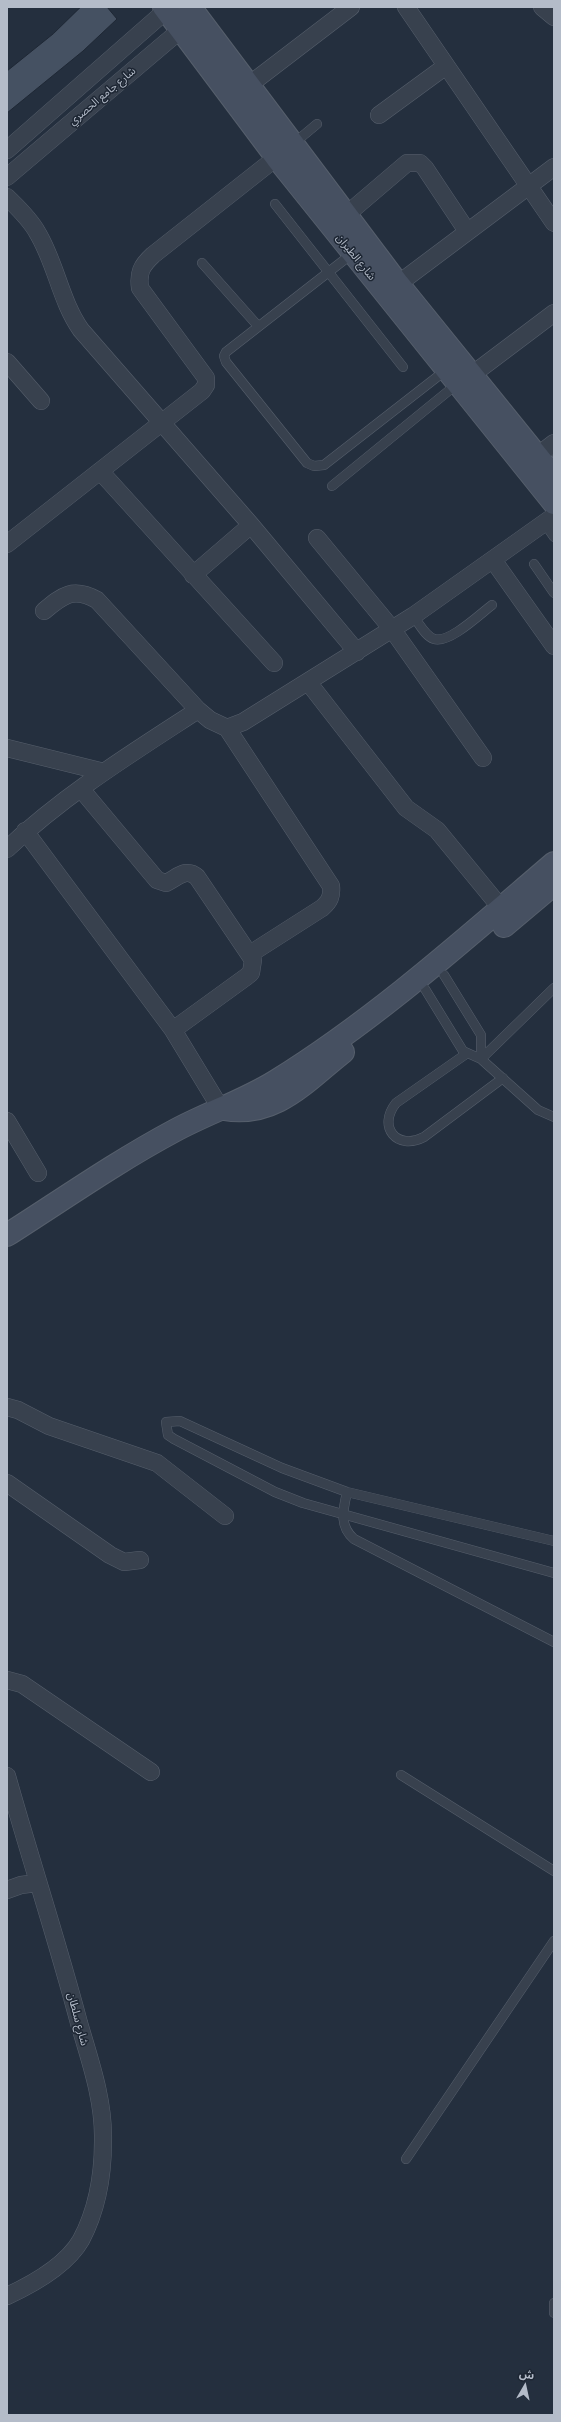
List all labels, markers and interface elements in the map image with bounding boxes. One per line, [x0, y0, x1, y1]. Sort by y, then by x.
street label: شارع جامع الحصري [66, 64, 138, 128]
street label: شارع الطيران [333, 231, 379, 283]
street label: شارع سلطان [65, 1991, 91, 2047]
north arrow [505, 2366, 545, 2406]
text: ش [518, 2367, 535, 2381]

